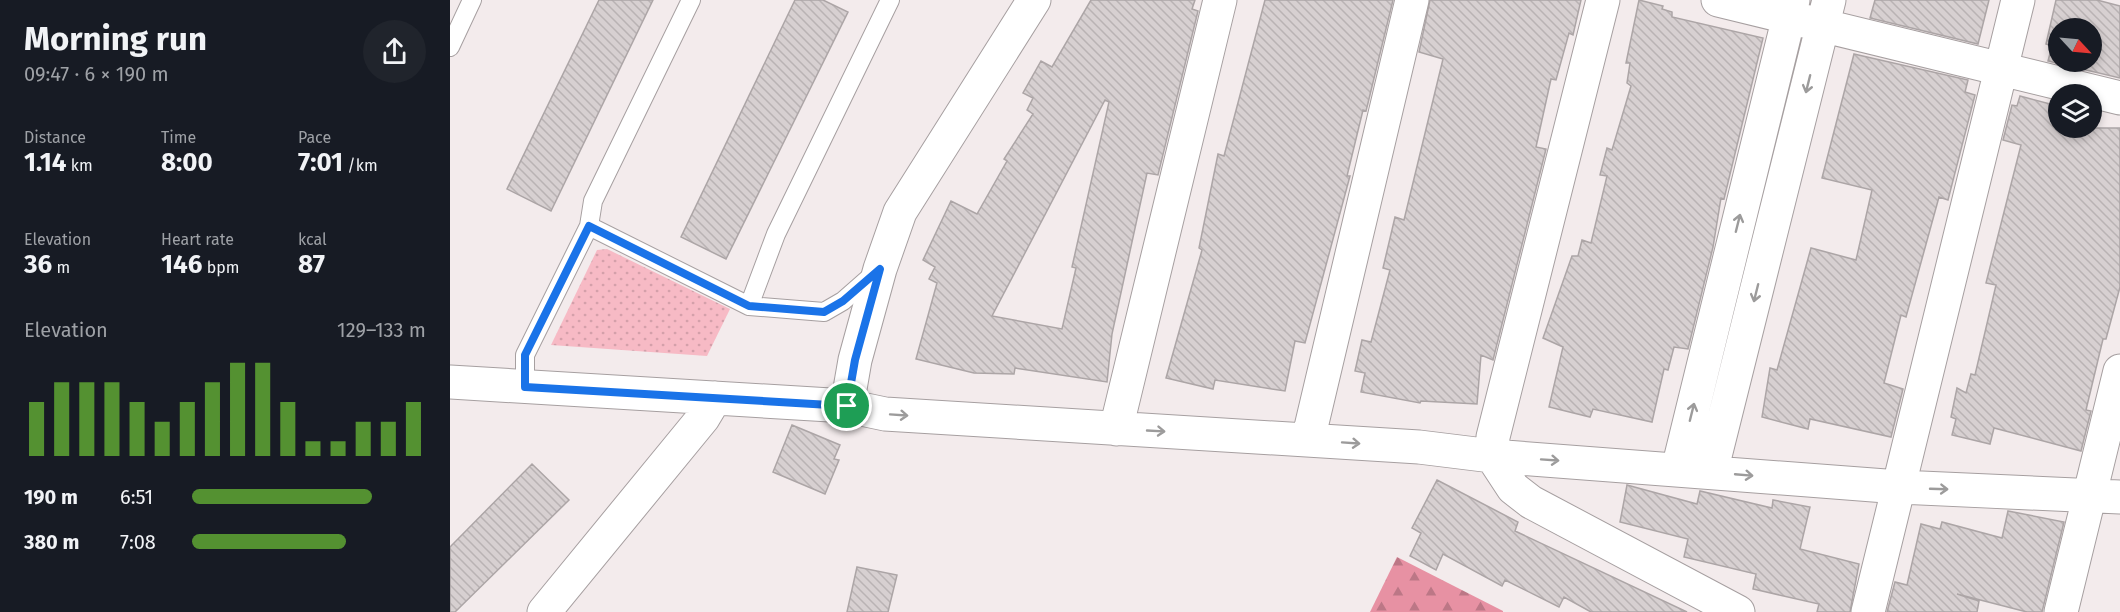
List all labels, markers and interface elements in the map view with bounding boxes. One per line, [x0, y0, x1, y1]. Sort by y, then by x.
north arrow [2048, 18, 2102, 72]
map controls [2048, 18, 2102, 138]
text: Morning run [24, 19, 207, 59]
button: share [363, 20, 426, 83]
text: 09:47 · 6 × 190 m [24, 62, 169, 86]
one-way arrow [1801, 74, 1813, 93]
button: layers [2048, 84, 2102, 138]
text: Distance [24, 128, 86, 147]
text: Time [161, 128, 196, 147]
text: Pace [298, 128, 331, 147]
text: 1.14 [24, 147, 66, 178]
text: 8:00 [161, 147, 213, 178]
text: 7:01 [298, 147, 343, 178]
text: km [66, 156, 93, 175]
text: /km [343, 156, 378, 175]
one-way arrow [1733, 214, 1745, 233]
text: Elevation [24, 230, 91, 249]
text: Heart rate [161, 230, 234, 249]
text: kcal [298, 230, 327, 249]
text: 36 [24, 249, 52, 280]
text: 146 [161, 249, 202, 280]
text: 87 [298, 249, 325, 280]
text: m [52, 258, 70, 277]
text: bpm [202, 258, 239, 277]
one-way arrow [1749, 283, 1761, 302]
text: Elevation [24, 318, 108, 342]
text: 129–133 m [337, 318, 426, 342]
pin [821, 380, 872, 431]
icon: arrive [830, 389, 863, 422]
one-way arrow [1686, 403, 1698, 422]
one-way arrow [888, 410, 908, 421]
one-way arrow [1146, 426, 1166, 437]
one-way arrow [1340, 437, 1360, 448]
one-way arrow [1540, 455, 1559, 466]
one-way arrow [1734, 469, 1754, 480]
one-way arrow [1928, 483, 1948, 494]
text: 190 m [24, 485, 78, 509]
text: 6:51 [120, 485, 153, 509]
text: 380 m [24, 530, 79, 554]
text: 7:08 [120, 530, 156, 554]

